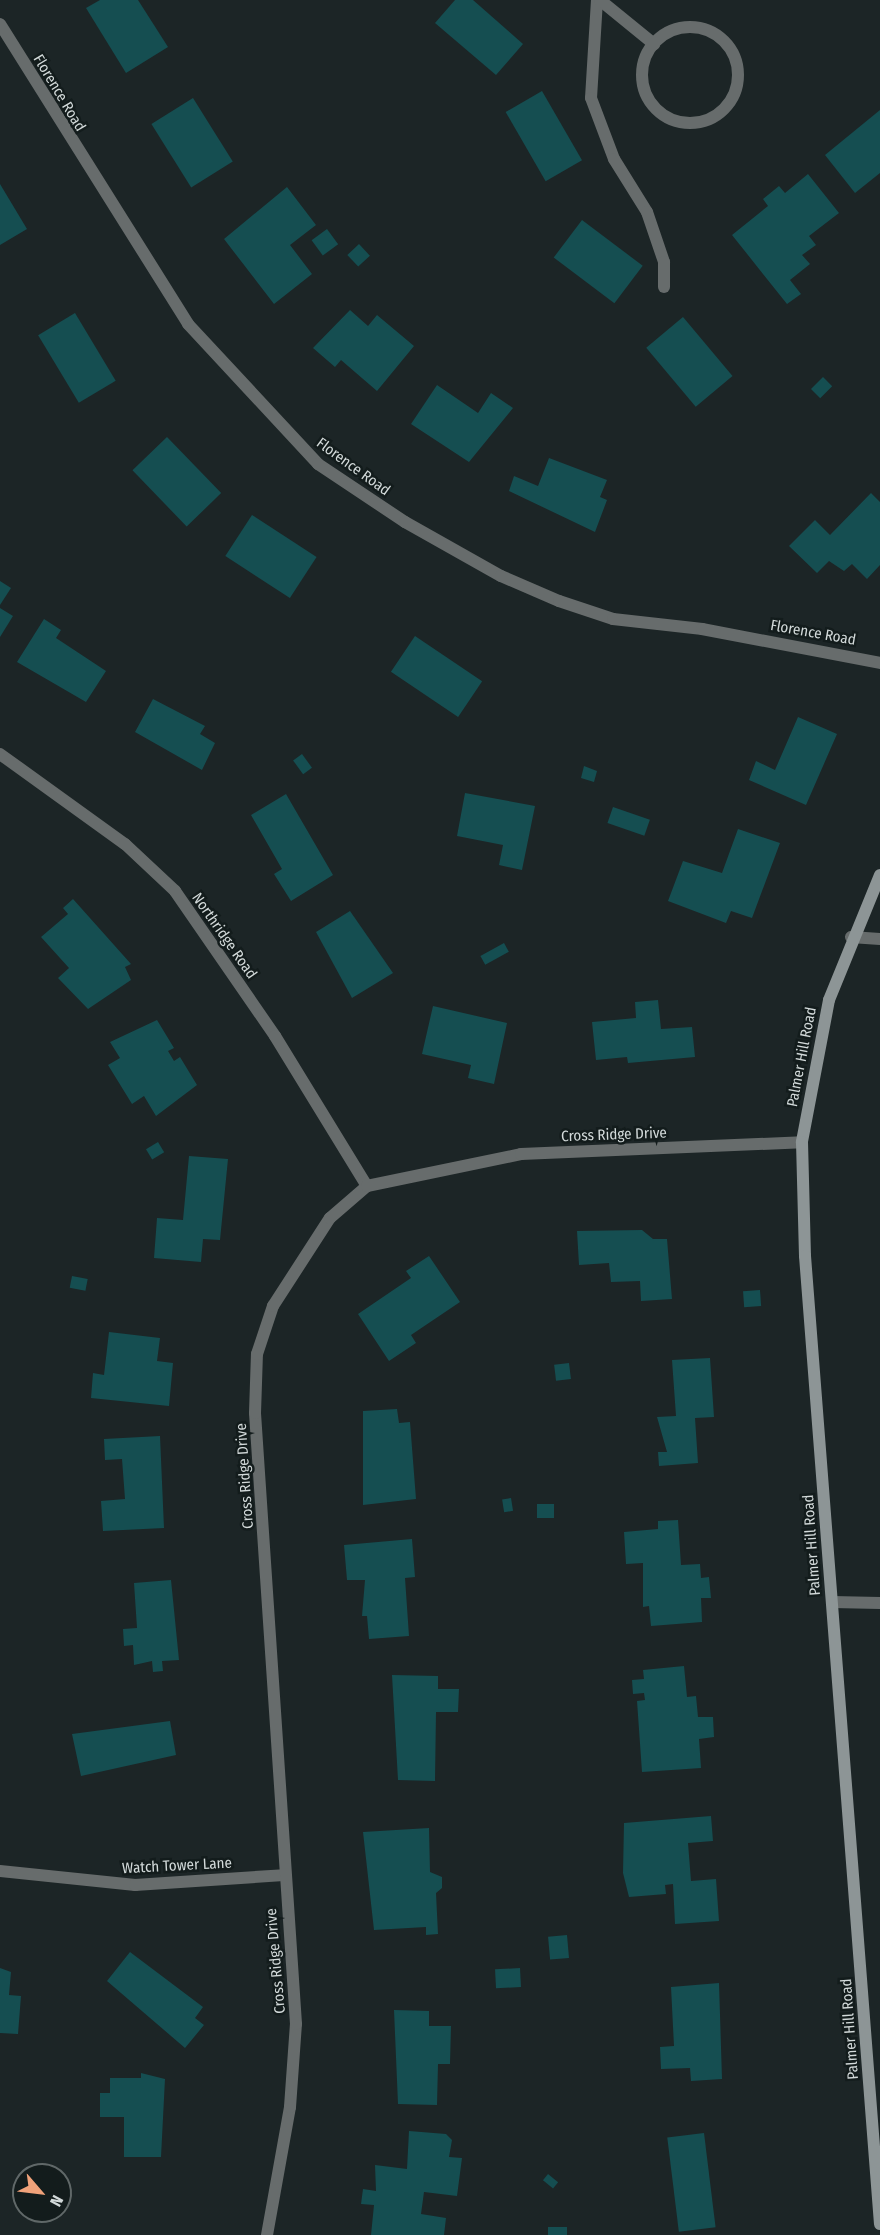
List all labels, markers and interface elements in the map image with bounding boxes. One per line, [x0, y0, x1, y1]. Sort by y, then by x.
street label: Florence Road [29, 51, 89, 135]
street label: Florence Road [313, 434, 393, 500]
street label: Florence Road [769, 617, 857, 649]
street label: Northridge Road [188, 889, 260, 983]
street label: Palmer Hill Road [783, 1006, 821, 1108]
street label: Cross Ridge Drive [561, 1124, 667, 1146]
street label: Cross Ridge Drive [232, 1423, 258, 1529]
street label: Palmer Hill Road [799, 1494, 825, 1596]
street label: Watch Tower Lane [122, 1854, 232, 1878]
street label: Cross Ridge Drive [262, 1908, 290, 2014]
street label: Palmer Hill Road [837, 1978, 863, 2080]
north arrow [12, 2163, 72, 2223]
text: N [46, 2192, 67, 2209]

